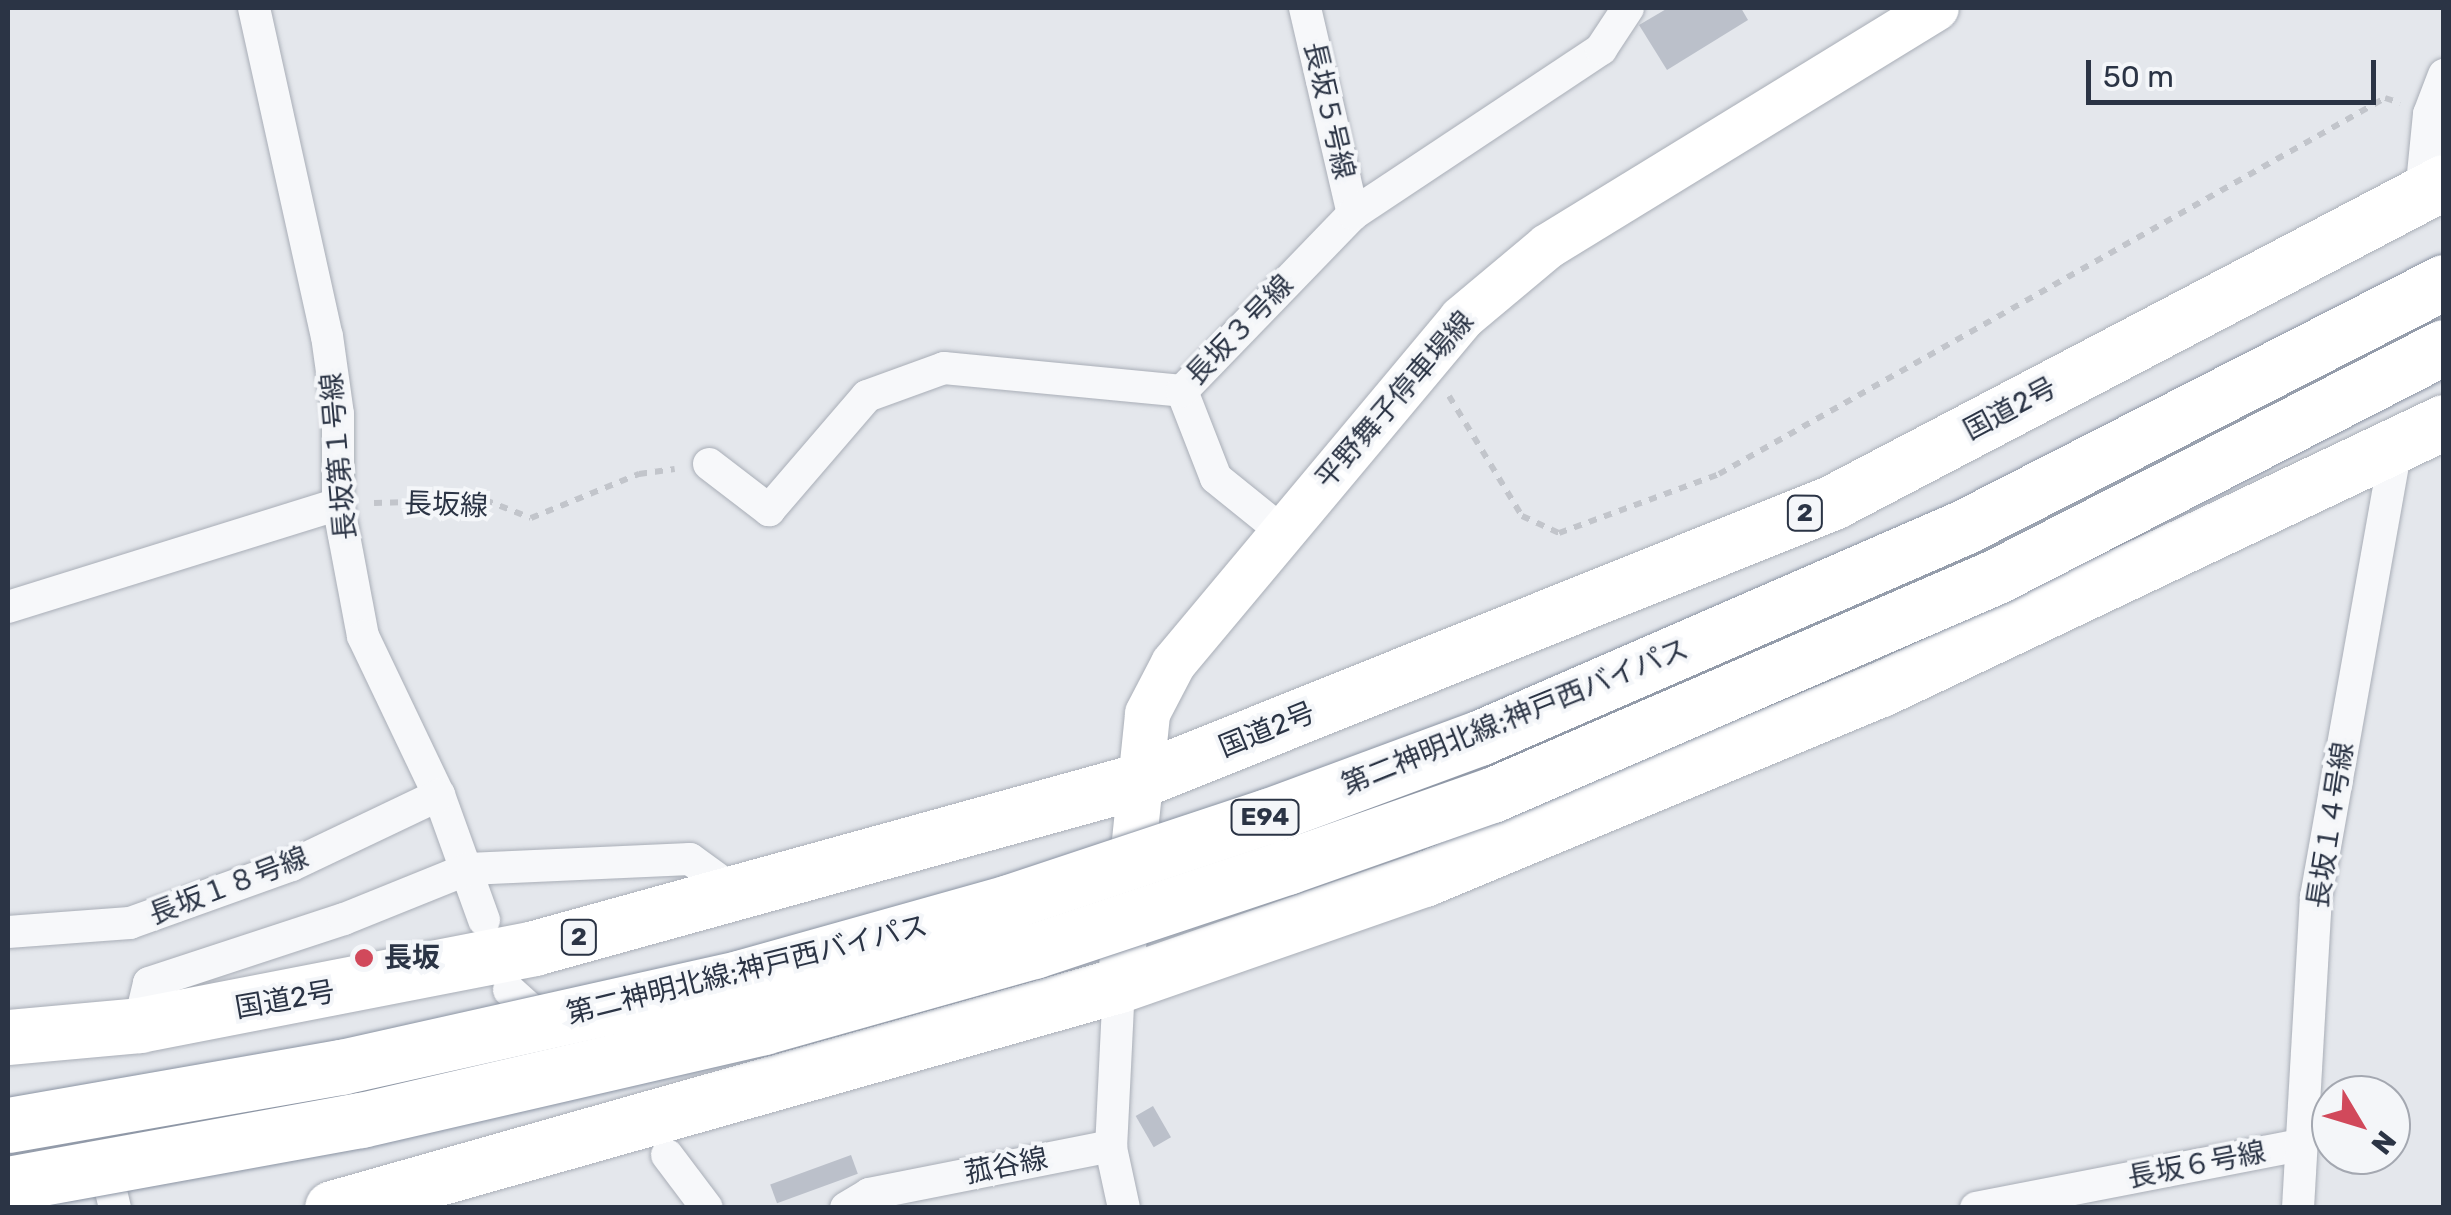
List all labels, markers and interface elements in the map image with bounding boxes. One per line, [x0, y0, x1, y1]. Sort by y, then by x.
street label: 長坂５号線 [1297, 39, 1361, 183]
scale bar [2091, 40, 2381, 102]
text: 50 m [2103, 59, 2174, 95]
street label: 長坂３号線 [1179, 268, 1301, 392]
street label: 平野舞子停車場線 [1309, 304, 1481, 496]
street label: 長坂第１号線 [315, 371, 363, 541]
street label: 国道2号 [1958, 371, 2062, 447]
street label: 長坂線 [403, 487, 489, 523]
road number: 2 [1785, 493, 1825, 533]
street label: 第二神明北線;神戸西バイパス [1336, 632, 1694, 802]
street label: 国道2号 [1214, 696, 1320, 764]
street label: 長坂１４号線 [2301, 739, 2361, 911]
road number: E94 [1230, 797, 1300, 837]
street label: 長坂１８号線 [145, 840, 313, 932]
street label: 第二神明北線;神戸西バイパス [563, 909, 931, 1031]
road number: 2 [559, 917, 599, 957]
place label: 長坂 [384, 941, 440, 975]
marker: 長坂 [353, 947, 375, 969]
street label: 国道2号 [233, 975, 337, 1025]
north arrow [2311, 1075, 2411, 1175]
text: N [2364, 1124, 2403, 1161]
street label: 長坂６号線 [2125, 1135, 2269, 1195]
street label: 菰谷線 [962, 1141, 1050, 1191]

